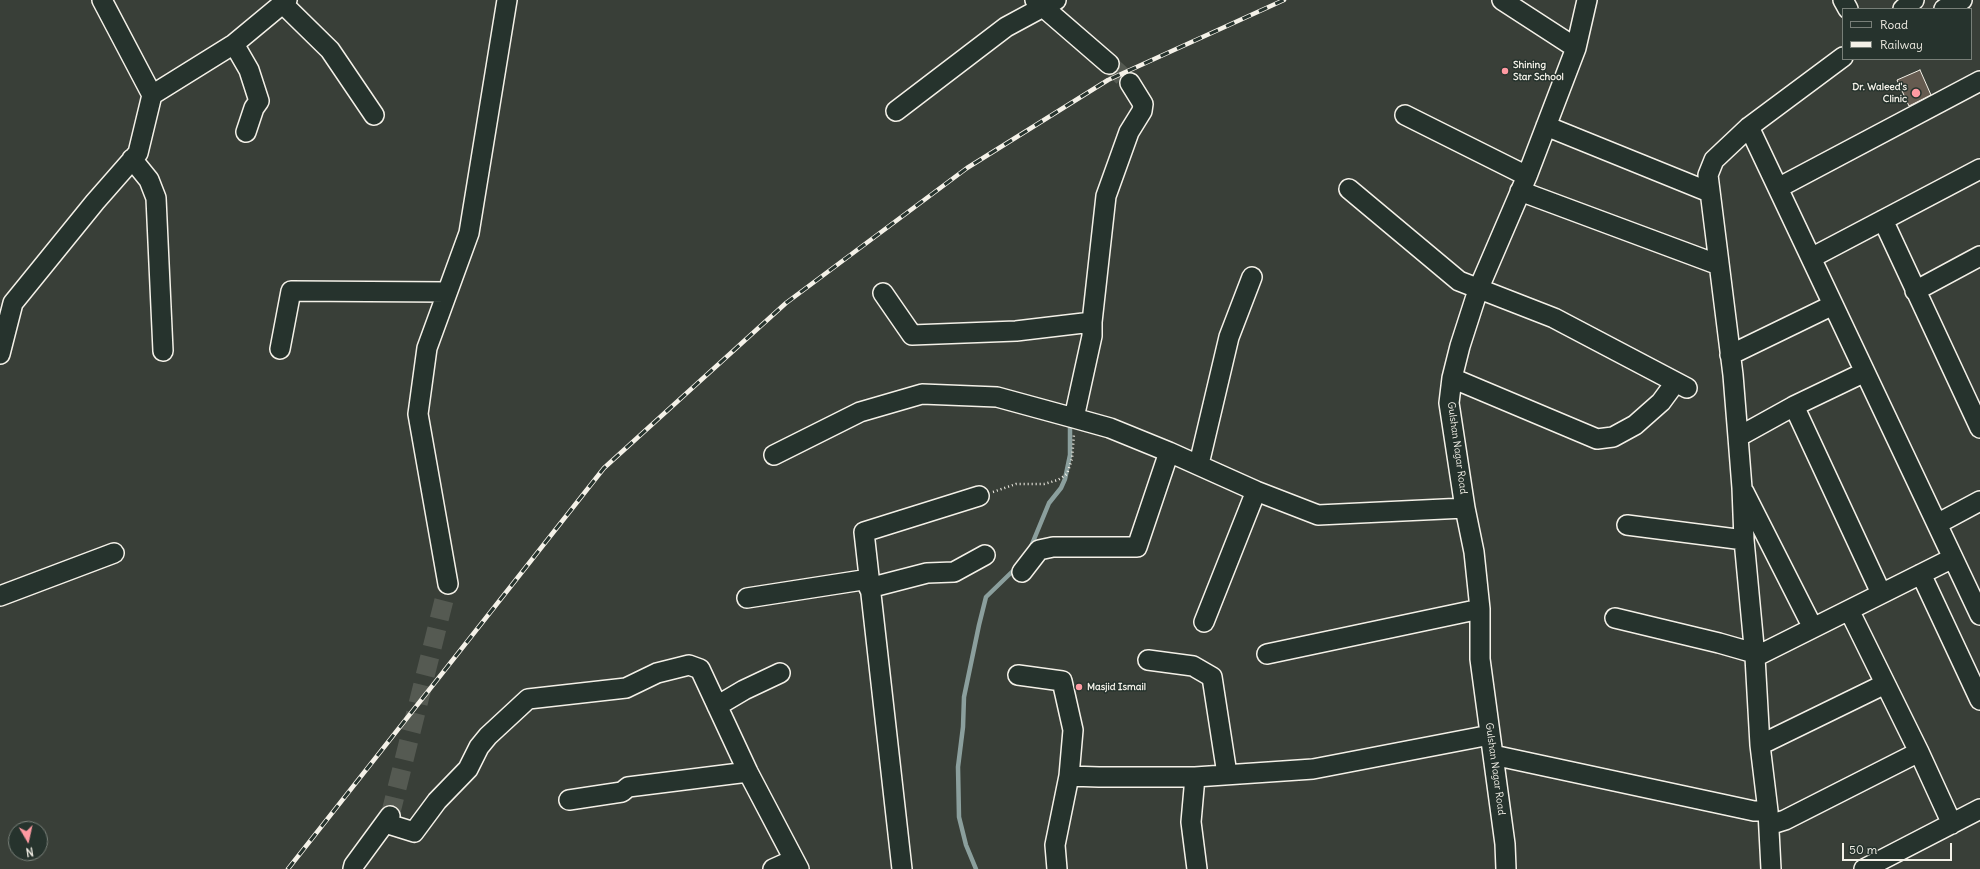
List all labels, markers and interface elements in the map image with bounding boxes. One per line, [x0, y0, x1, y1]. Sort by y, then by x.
legend [1842, 8, 1972, 60]
text: Road [1880, 17, 1908, 32]
text: Railway [1880, 37, 1923, 52]
place label: Shining Star School [1513, 59, 1564, 82]
marker: Shining Star School [1500, 66, 1510, 76]
place label: Dr. Waleed's Clinic [1852, 81, 1907, 104]
marker: Dr. Waleed's Clinic [1910, 87, 1922, 99]
street label: Gulshan Nagar Road [1445, 401, 1469, 495]
place label: Masjid Ismail [1087, 681, 1146, 693]
marker: Masjid Ismail [1074, 682, 1084, 692]
street label: Gulshan Nagar Road [1483, 722, 1507, 816]
north arrow [8, 821, 48, 861]
scale bar [1844, 835, 1954, 861]
text: 50 m [1849, 842, 1877, 857]
text: N [25, 844, 35, 859]

